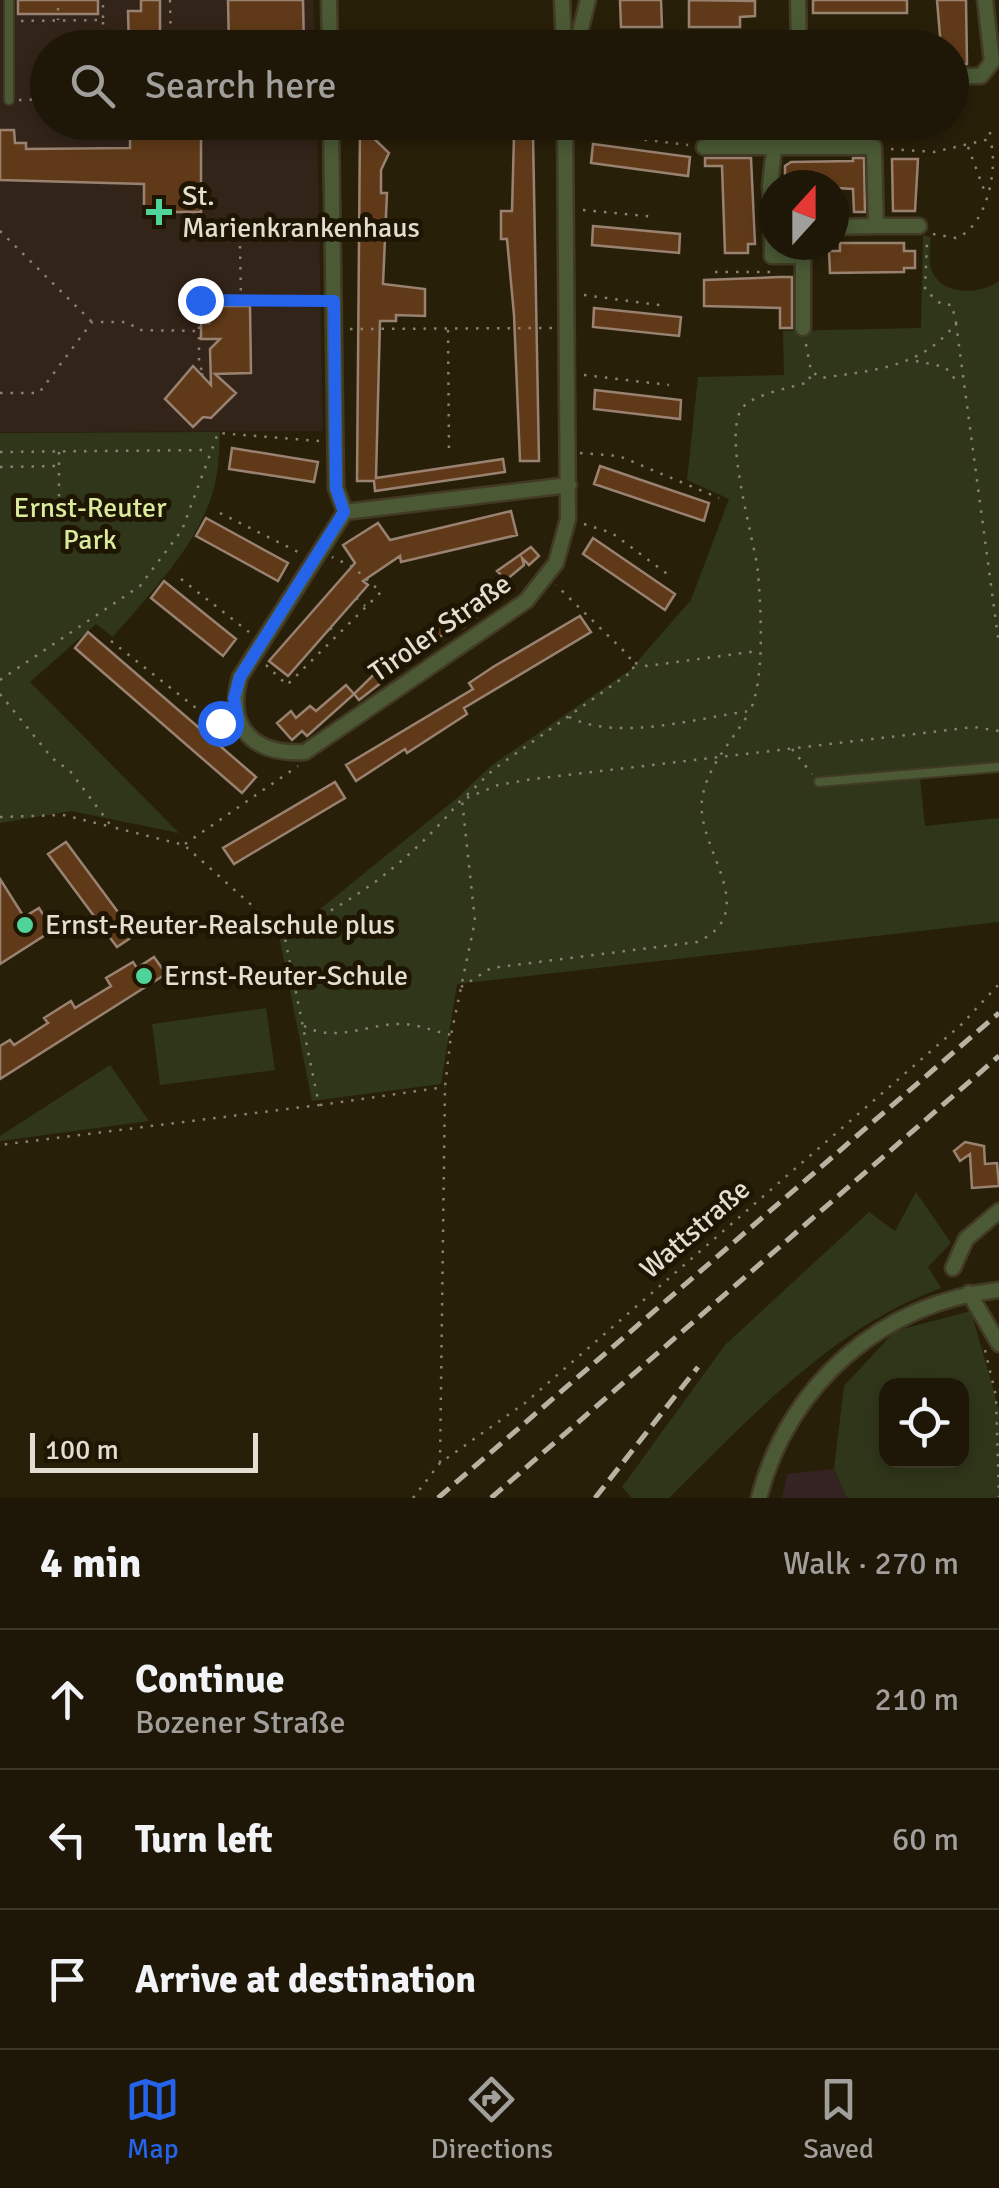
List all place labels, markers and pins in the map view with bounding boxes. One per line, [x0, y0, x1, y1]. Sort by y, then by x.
place label: St. Marienkrankenhaus [182, 179, 420, 245]
marker: St. Marienkrankenhaus [146, 199, 172, 225]
place label: Ernst-Reuter-Realschule plus [45, 908, 395, 942]
marker: Ernst-Reuter-Realschule plus [14, 914, 36, 936]
place label: Ernst-Reuter-Schule [164, 959, 408, 993]
marker: Ernst-Reuter-Schule [133, 965, 155, 987]

